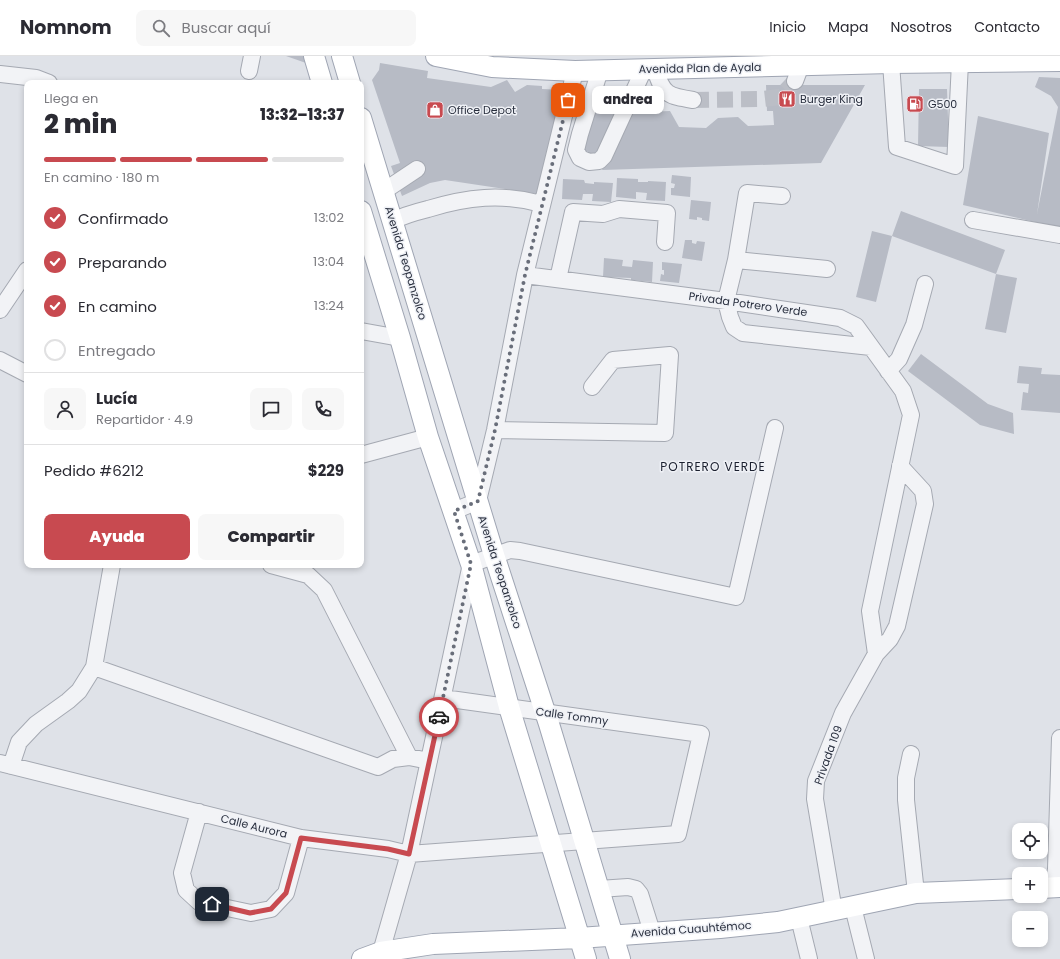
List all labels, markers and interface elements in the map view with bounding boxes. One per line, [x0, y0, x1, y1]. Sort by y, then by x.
search box [136, 10, 416, 46]
text: Nomnom [20, 14, 112, 41]
icon: search [150, 17, 172, 39]
text: Buscar aquí [182, 17, 271, 38]
text: Inicio [769, 17, 806, 37]
text: Mapa [828, 17, 869, 37]
text: Nosotros [891, 17, 952, 37]
text: Contacto [974, 17, 1040, 37]
street label: Avenida Plan de Ayala [638, 59, 762, 77]
pin [551, 83, 585, 117]
callout: andrea [592, 86, 664, 114]
text: Llega en [44, 89, 98, 108]
icon: bag [557, 89, 579, 111]
restaurant icon: Burger King [777, 89, 797, 109]
text: andrea [603, 90, 653, 109]
place label: Burger King [800, 91, 863, 107]
fuel station icon: G500 [905, 94, 925, 114]
place label: G500 [928, 96, 957, 112]
shop icon: Office Depot [425, 100, 445, 120]
place label: Office Depot [448, 102, 516, 118]
text: 13:32–13:37 [260, 104, 344, 125]
text: 2 min [44, 106, 117, 142]
text: En camino · 180 m [44, 168, 159, 187]
street label: Avenida Teopanzolco [381, 204, 431, 322]
icon: check [44, 207, 66, 229]
text: Confirmado [78, 208, 168, 229]
text: 13:02 [314, 208, 344, 227]
icon: check [44, 251, 66, 273]
text: Preparando [78, 252, 167, 273]
text: 13:04 [313, 252, 344, 271]
street label: Privada Potrero Verde [688, 288, 809, 320]
icon: check [44, 295, 66, 317]
text: En camino [78, 296, 157, 317]
text: 13:24 [314, 296, 344, 315]
text: Entregado [78, 340, 156, 361]
button: person [44, 388, 86, 430]
text: Lucía [96, 388, 137, 409]
button: chat [250, 388, 292, 430]
button: phone [302, 388, 344, 430]
text: Repartidor · 4.9 [96, 410, 193, 429]
district label: POTRERO VERDE [660, 458, 766, 475]
text: Pedido #6212 [44, 460, 144, 481]
text: $229 [308, 460, 344, 481]
street label: Avenida Teopanzolco [474, 513, 526, 631]
button: Ayuda [44, 514, 190, 560]
button: Compartir [198, 514, 344, 560]
courier [419, 697, 459, 737]
street label: Calle Tommy [535, 703, 610, 729]
icon: car [428, 706, 450, 728]
street label: Privada 109 [810, 723, 846, 787]
street label: Calle Aurora [219, 810, 289, 842]
map controls [1012, 823, 1048, 947]
button: locate [1012, 823, 1048, 859]
button: + [1012, 867, 1048, 903]
pin [195, 887, 229, 921]
icon: home [201, 893, 223, 915]
button: − [1012, 911, 1048, 947]
street label: Avenida Cuauhtémoc [630, 917, 752, 941]

